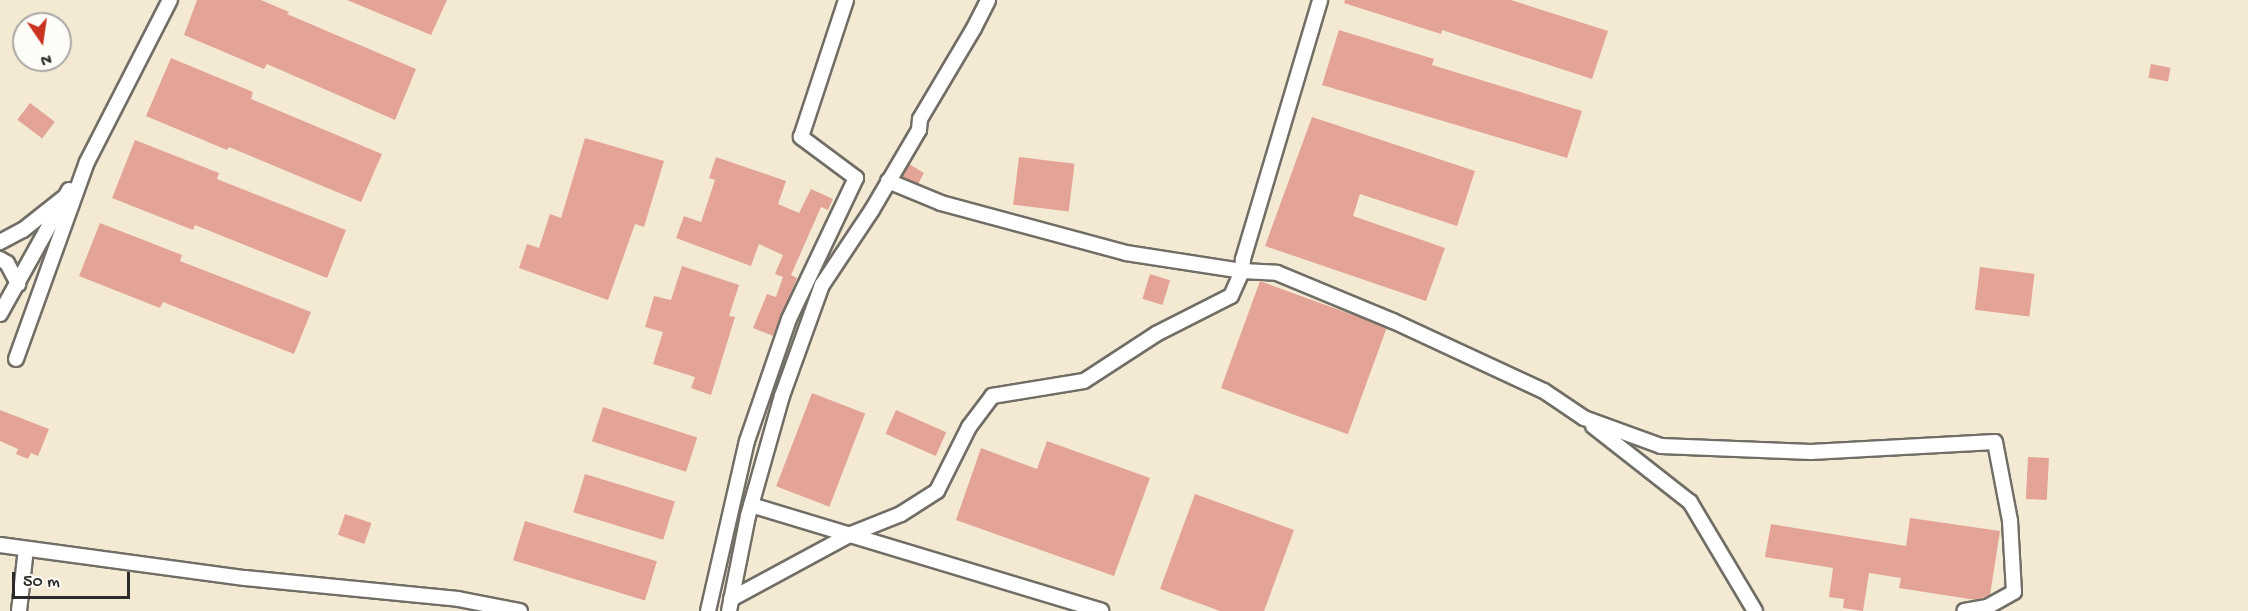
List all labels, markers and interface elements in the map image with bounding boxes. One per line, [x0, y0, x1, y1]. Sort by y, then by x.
north arrow [12, 12, 72, 72]
text: N [38, 48, 53, 69]
scale bar [15, 560, 134, 598]
text: 50 m [23, 572, 60, 593]

